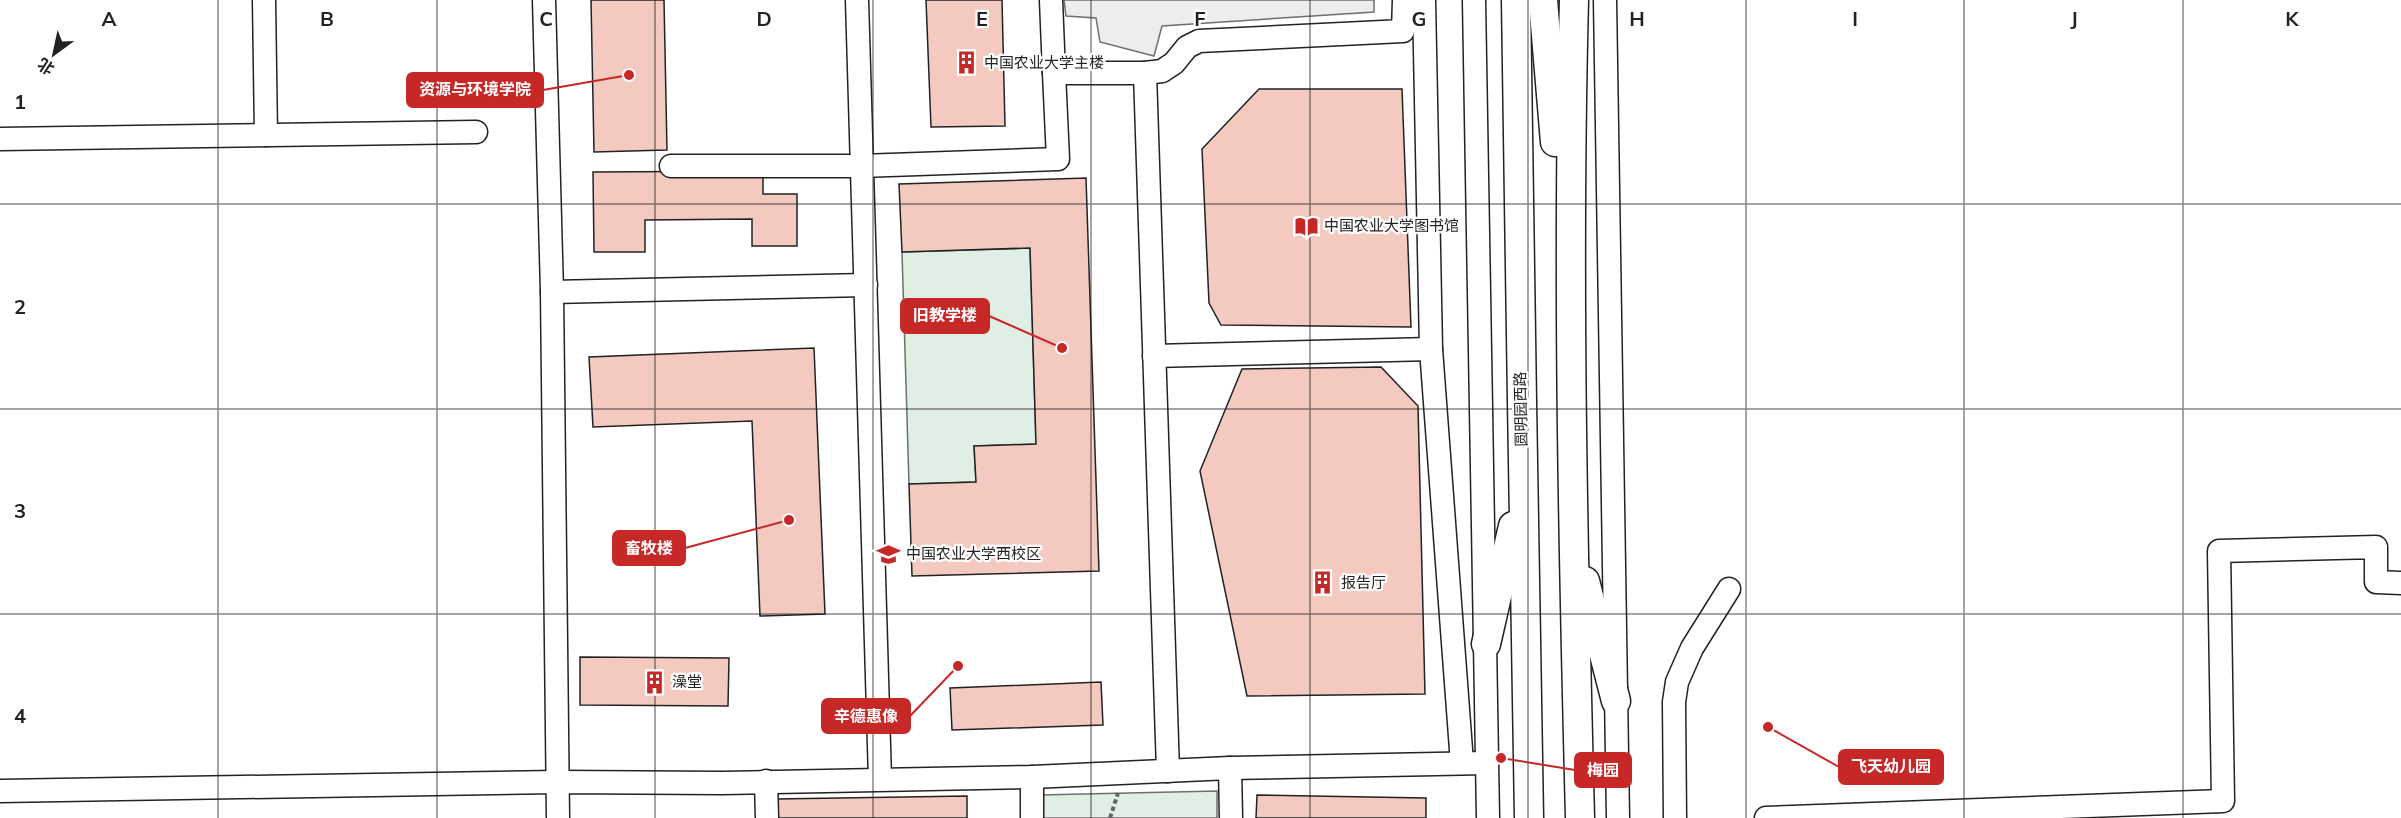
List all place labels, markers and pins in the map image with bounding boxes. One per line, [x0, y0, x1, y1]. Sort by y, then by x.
building icon: 中国农业大学主楼 [953, 50, 979, 76]
place label: 中国农业大学主楼 [984, 53, 1104, 72]
callout: 资源与环境学院 [407, 73, 543, 107]
library icon: 中国农业大学图书馆 [1293, 213, 1319, 239]
place label: 中国农业大学图书馆 [1324, 216, 1459, 235]
callout: 旧教学楼 [901, 299, 989, 333]
callout: 畜牧楼 [613, 531, 685, 565]
school or university icon: 中国农业大学西校区 [875, 541, 901, 567]
place label: 中国农业大学西校区 [906, 544, 1041, 563]
building icon: 报告厅 [1310, 570, 1336, 596]
place label: 报告厅 [1341, 573, 1386, 592]
building icon: 澡堂 [641, 669, 667, 695]
place label: 澡堂 [672, 672, 702, 691]
callout: 辛德惠像 [822, 699, 910, 733]
callout: 飞天幼儿园 [1839, 750, 1943, 784]
callout: 梅园 [1575, 753, 1631, 787]

